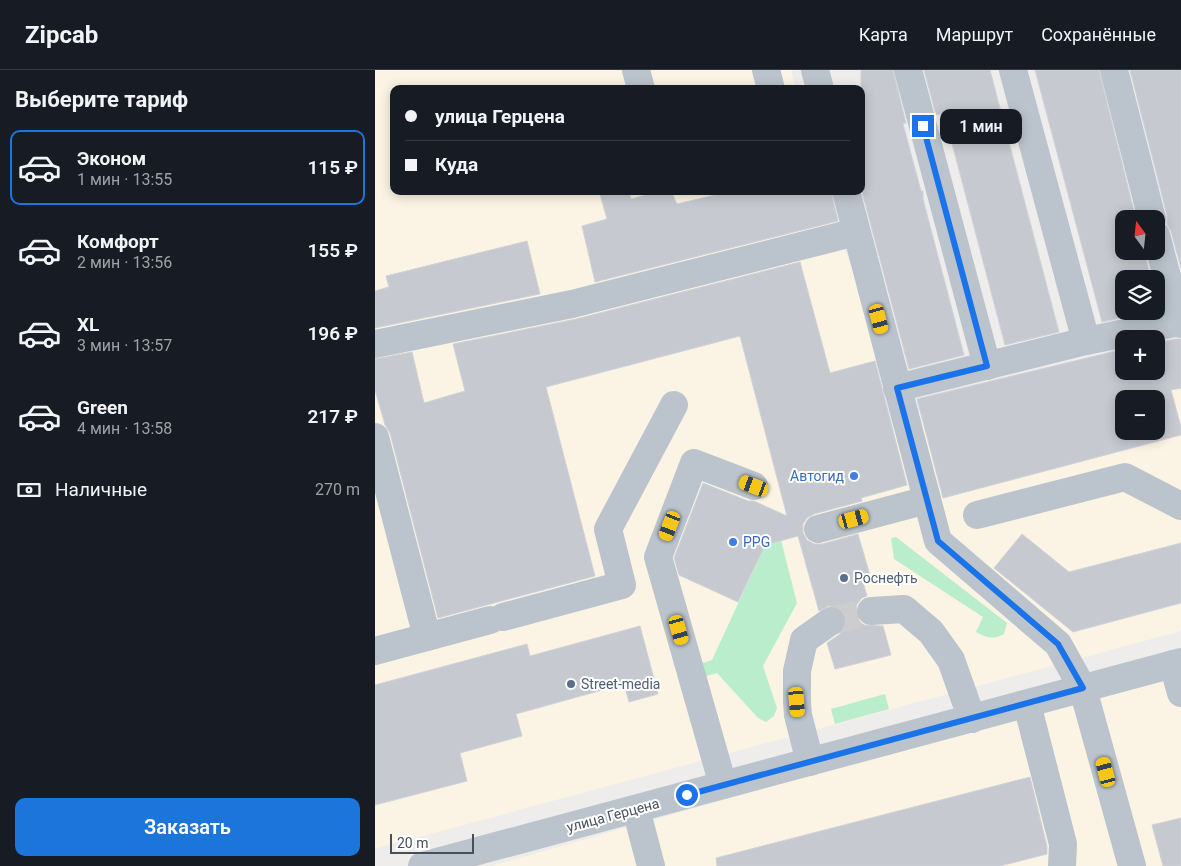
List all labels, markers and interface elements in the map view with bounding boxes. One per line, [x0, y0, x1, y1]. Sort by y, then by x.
text: Zipcab [25, 21, 98, 49]
text: Карта [859, 24, 908, 45]
text: Маршрут [936, 24, 1013, 45]
text: Сохранённые [1041, 24, 1156, 45]
text: Выберите тариф [15, 87, 188, 112]
text: улица Герцена [435, 105, 565, 128]
callout: 1 мин [941, 108, 1023, 144]
route end [912, 115, 934, 137]
text: 1 мин [959, 117, 1003, 136]
icon: car [17, 145, 62, 190]
text: Эконом [77, 147, 146, 170]
text: Куда [435, 153, 478, 176]
text: 115 ₽ [307, 156, 358, 179]
text: 1 мин · 13:55 [77, 170, 172, 189]
north arrow [1115, 210, 1165, 260]
map controls [1115, 210, 1165, 440]
icon: car [17, 228, 62, 273]
text: Комфорт [77, 230, 159, 253]
text: 155 ₽ [307, 239, 358, 262]
text: 2 мин · 13:56 [77, 253, 172, 272]
button: layers [1115, 270, 1165, 320]
car [867, 303, 890, 335]
icon: car [17, 311, 62, 356]
text: XL [77, 313, 99, 336]
text: 196 ₽ [307, 322, 358, 345]
button: + [1115, 330, 1165, 380]
text: 3 мин · 13:57 [77, 336, 172, 355]
button: − [1115, 390, 1165, 440]
icon: car [17, 394, 62, 439]
text: Green [77, 396, 128, 419]
text: 217 ₽ [307, 405, 358, 428]
text: 4 мин · 13:58 [77, 419, 172, 438]
place label: Автогид [790, 468, 845, 484]
marker: Автогид [848, 470, 860, 482]
car [737, 474, 770, 498]
icon: cash [15, 476, 43, 504]
text: Наличные [55, 478, 147, 501]
text: 270 m [315, 480, 360, 499]
car [837, 508, 870, 530]
car [657, 509, 682, 543]
place label: PPG [743, 534, 770, 550]
marker: PPG [727, 536, 739, 548]
place label: Роснефть [854, 570, 918, 586]
marker: Роснефть [838, 572, 850, 584]
car [667, 614, 690, 646]
place label: Street-media [581, 676, 660, 692]
marker: Street-media [565, 678, 577, 690]
car [788, 686, 805, 718]
car [1094, 756, 1117, 788]
route start [676, 784, 698, 806]
street label: улица Герцена [565, 795, 661, 835]
button: Заказать [15, 798, 360, 856]
scale bar [390, 831, 474, 854]
text: 20 m [397, 835, 429, 851]

